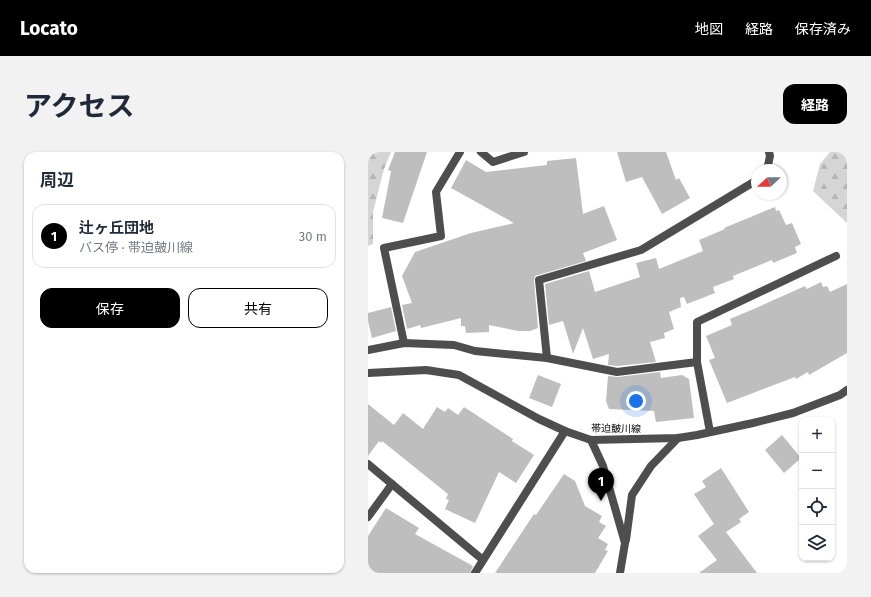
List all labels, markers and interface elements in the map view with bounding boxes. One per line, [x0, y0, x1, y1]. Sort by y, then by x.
text: Locato [20, 17, 78, 40]
text: 地図 [695, 21, 723, 38]
text: 経路 [745, 21, 773, 38]
text: 保存済み [795, 21, 851, 38]
button: 経路 [783, 84, 847, 124]
text: アクセス [24, 90, 135, 123]
north arrow [751, 164, 787, 200]
text: 周辺 [40, 170, 74, 191]
text: 辻ヶ丘団地 [79, 219, 154, 237]
text: 1 [51, 229, 57, 244]
text: 30 m [299, 229, 327, 244]
text: バス停 · 帯迫皷川線 [79, 240, 193, 255]
button: 保存 [40, 288, 180, 328]
button: 共有 [188, 288, 328, 328]
your location [626, 391, 646, 411]
map controls [799, 417, 835, 561]
button: + [799, 417, 835, 453]
street label: 帯迫皷川線 [591, 423, 641, 435]
button: − [799, 453, 835, 489]
pin: 1 [588, 468, 614, 501]
button: locate [799, 489, 835, 525]
button: layers [799, 525, 835, 561]

